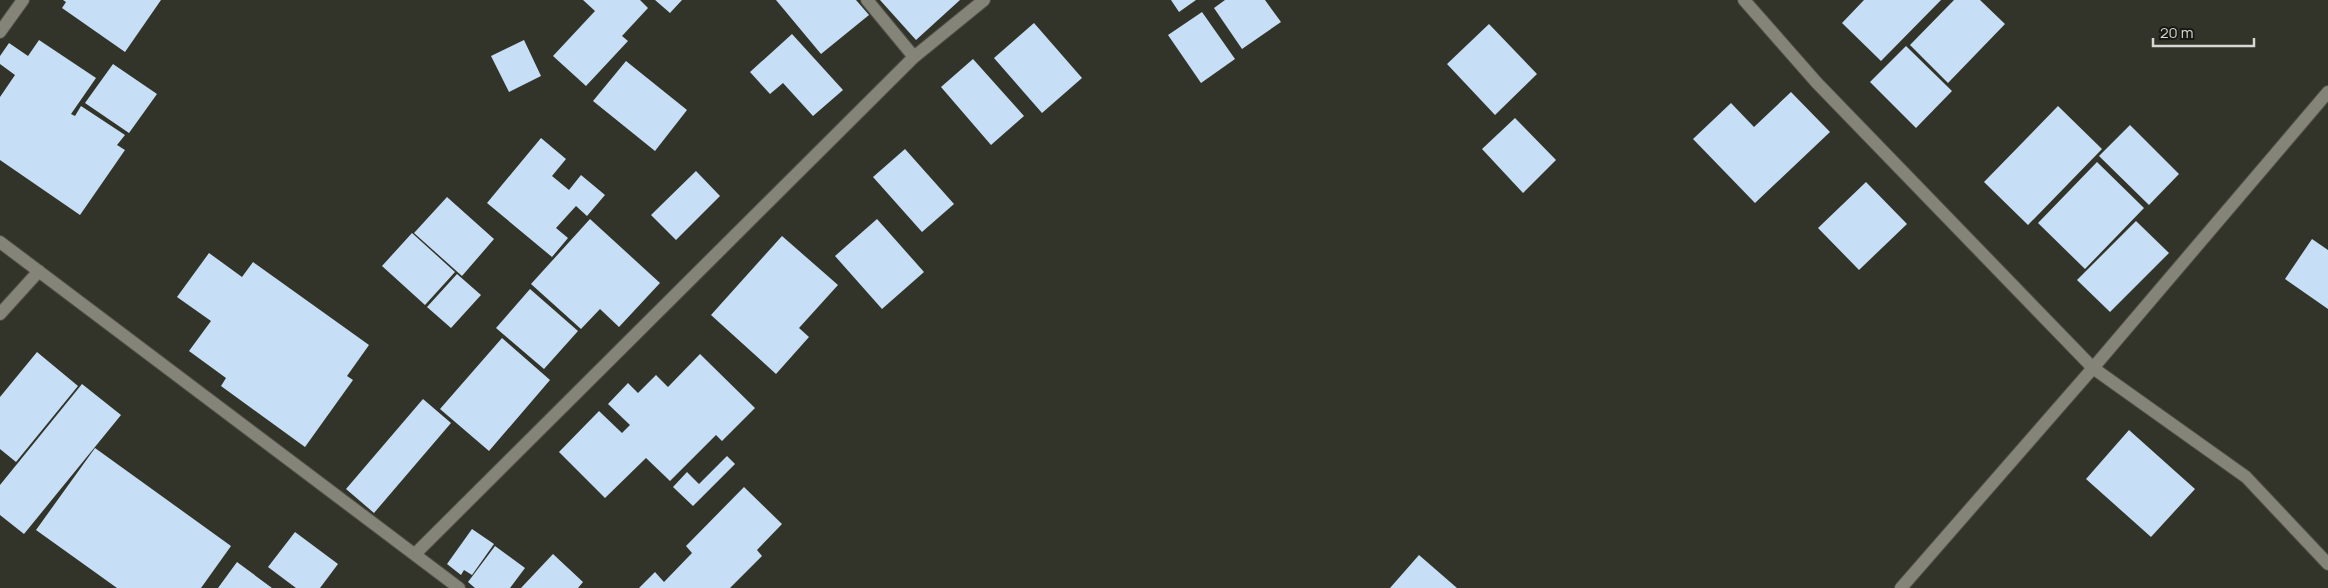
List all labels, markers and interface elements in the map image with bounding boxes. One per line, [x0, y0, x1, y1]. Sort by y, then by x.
scale bar [2153, 15, 2254, 47]
text: 20 m [2160, 22, 2193, 43]

